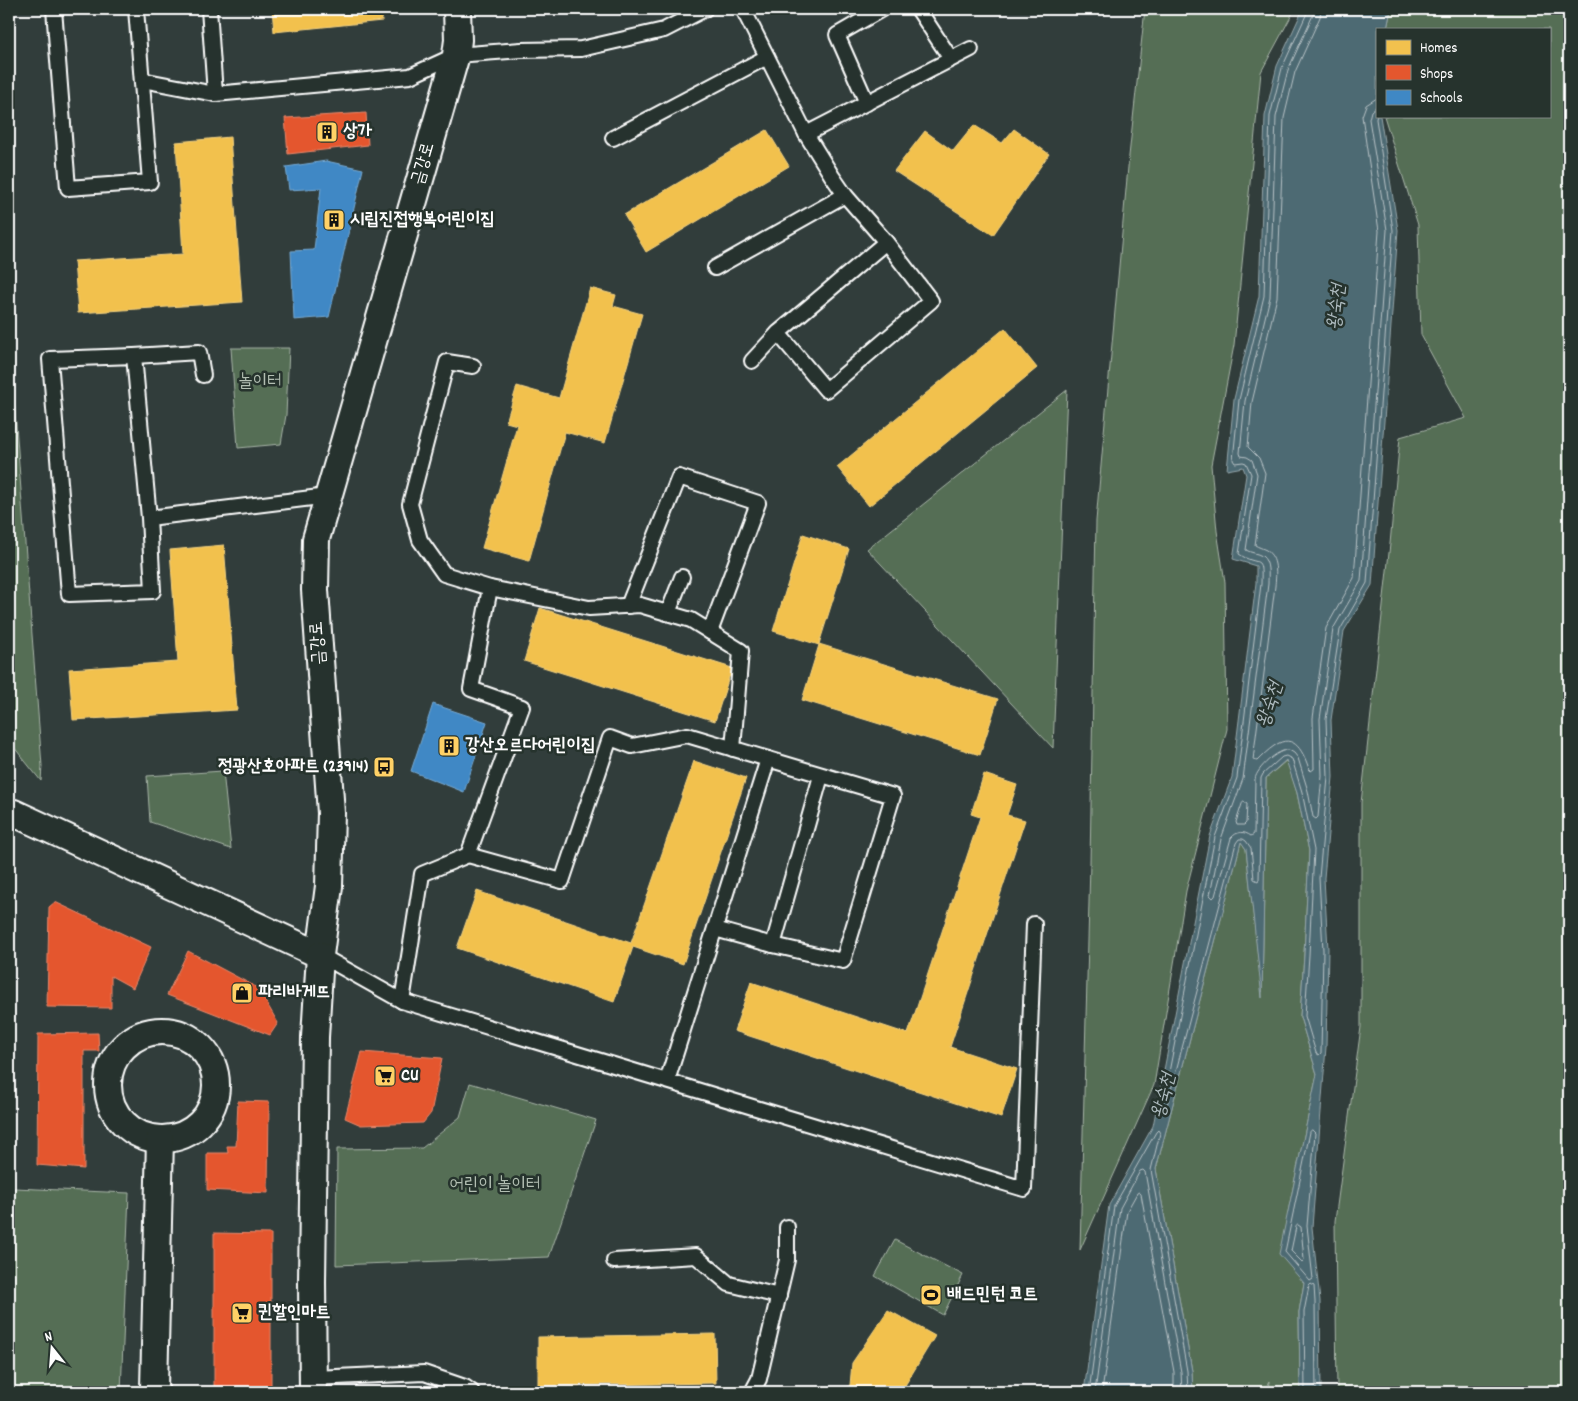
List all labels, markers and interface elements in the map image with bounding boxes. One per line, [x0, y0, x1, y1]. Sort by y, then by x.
legend [1376, 28, 1550, 118]
text: Homes [1420, 38, 1458, 60]
text: Shops [1420, 64, 1453, 86]
text: Schools [1420, 88, 1463, 110]
building icon: 상가 [315, 120, 339, 144]
place label: 상가 [343, 120, 372, 145]
street label: 금강로 [406, 140, 442, 188]
building icon: 시립진접행복어린이집 [322, 208, 346, 232]
place label: 시립진접행복어린이집 [350, 208, 495, 233]
water label: 왕숙천 [1322, 281, 1354, 331]
park label: 놀이터 [238, 370, 282, 395]
street label: 금강로 [305, 620, 333, 666]
water label: 왕숙천 [1251, 677, 1291, 731]
building icon: 강산오르다어린이집 [437, 734, 461, 758]
place label: 강산오르다어린이집 [465, 734, 595, 759]
place label: 정광산호아파트 (23914) [218, 755, 368, 780]
bus stop icon: 정광산호아파트 (23914) [372, 755, 396, 779]
shop icon: 파리바게뜨 [230, 981, 254, 1005]
place label: 파리바게뜨 [258, 981, 330, 1006]
supermarket icon: CU [373, 1064, 397, 1088]
place label: CU [401, 1064, 419, 1089]
water label: 왕숙천 [1146, 1069, 1184, 1122]
park label: 어린이 놀이터 [449, 1173, 541, 1198]
sports icon: 배드민턴 코트 [919, 1283, 943, 1307]
place label: 배드민턴 코트 [947, 1283, 1038, 1308]
supermarket icon: 퀸할인마트 [230, 1301, 254, 1325]
place label: 퀸할인마트 [258, 1301, 330, 1326]
north arrow [28, 1324, 78, 1374]
text: N [43, 1327, 55, 1348]

